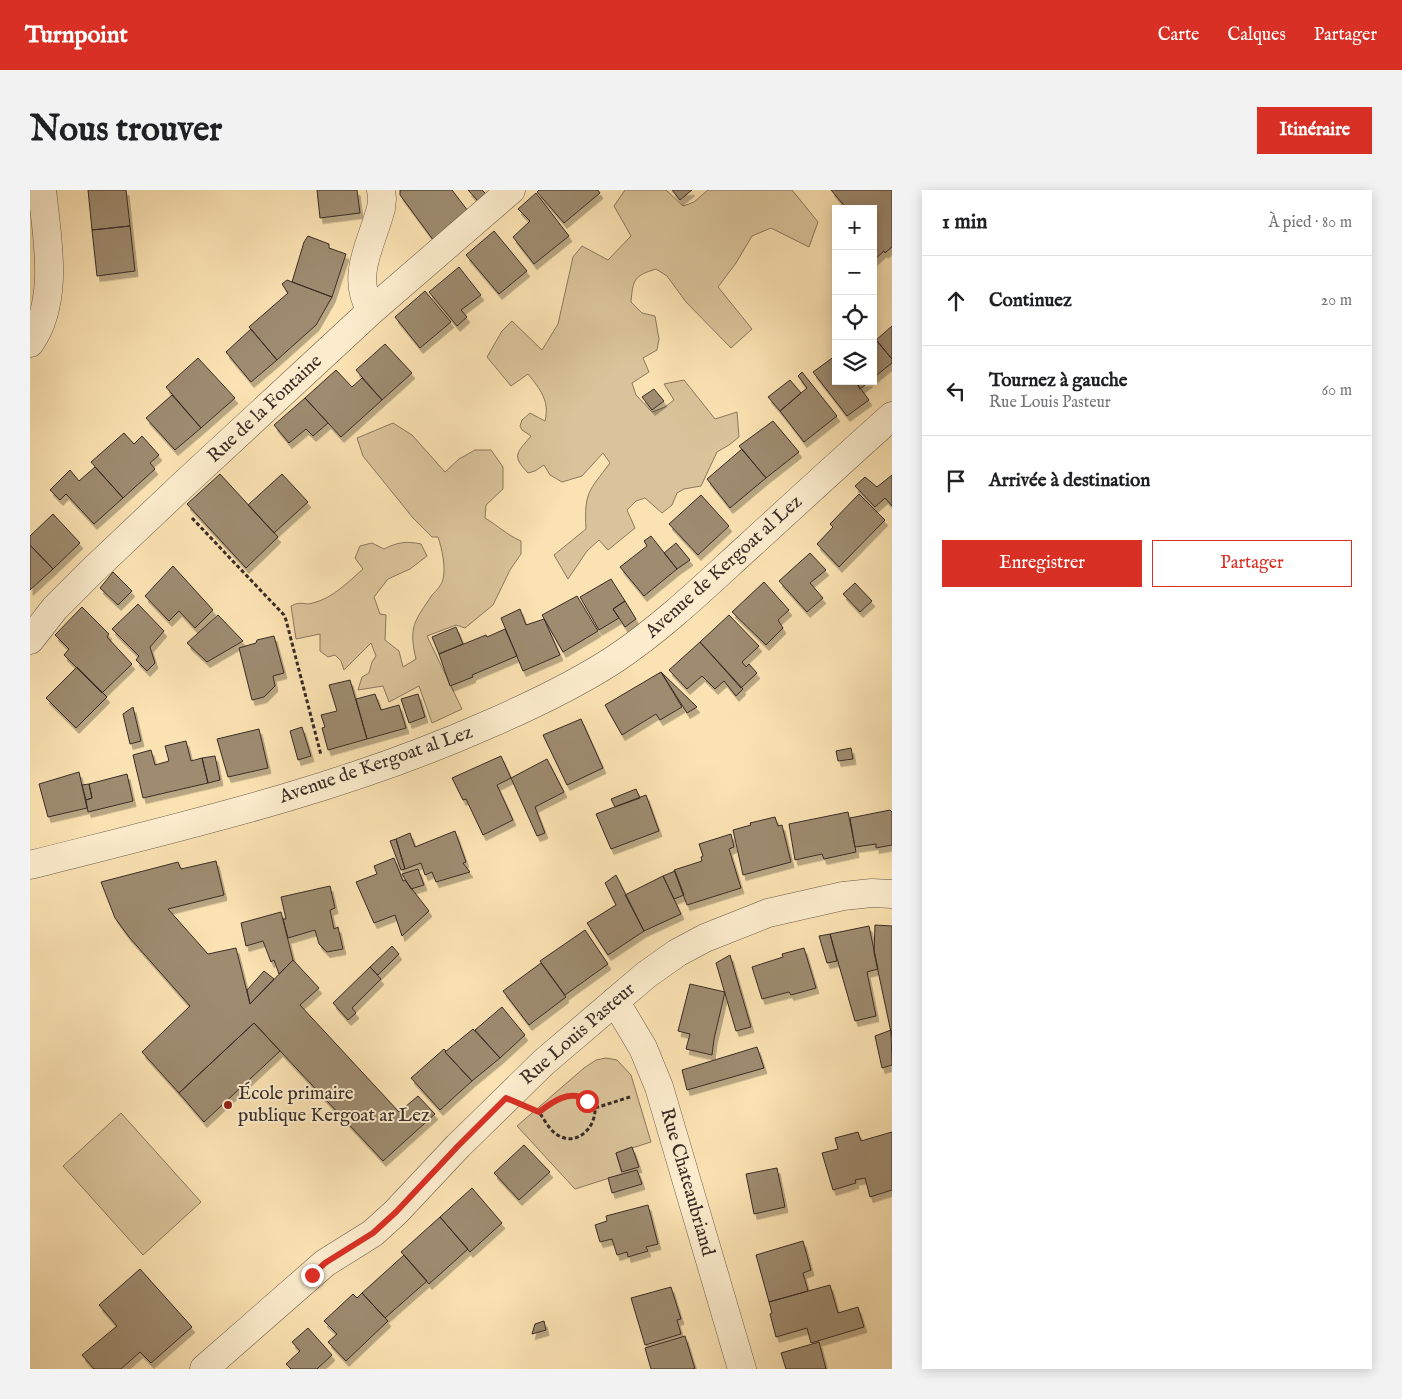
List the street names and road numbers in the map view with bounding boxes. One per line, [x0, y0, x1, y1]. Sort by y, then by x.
street label: Rue de la Fontaine [203, 349, 328, 468]
street label: Avenue de Kergoat al Lez [640, 490, 808, 644]
street label: Avenue de Kergoat al Lez [275, 721, 476, 810]
street label: Rue Louis Pasteur [516, 978, 640, 1090]
street label: Rue Chateaubriand [654, 1105, 720, 1260]

